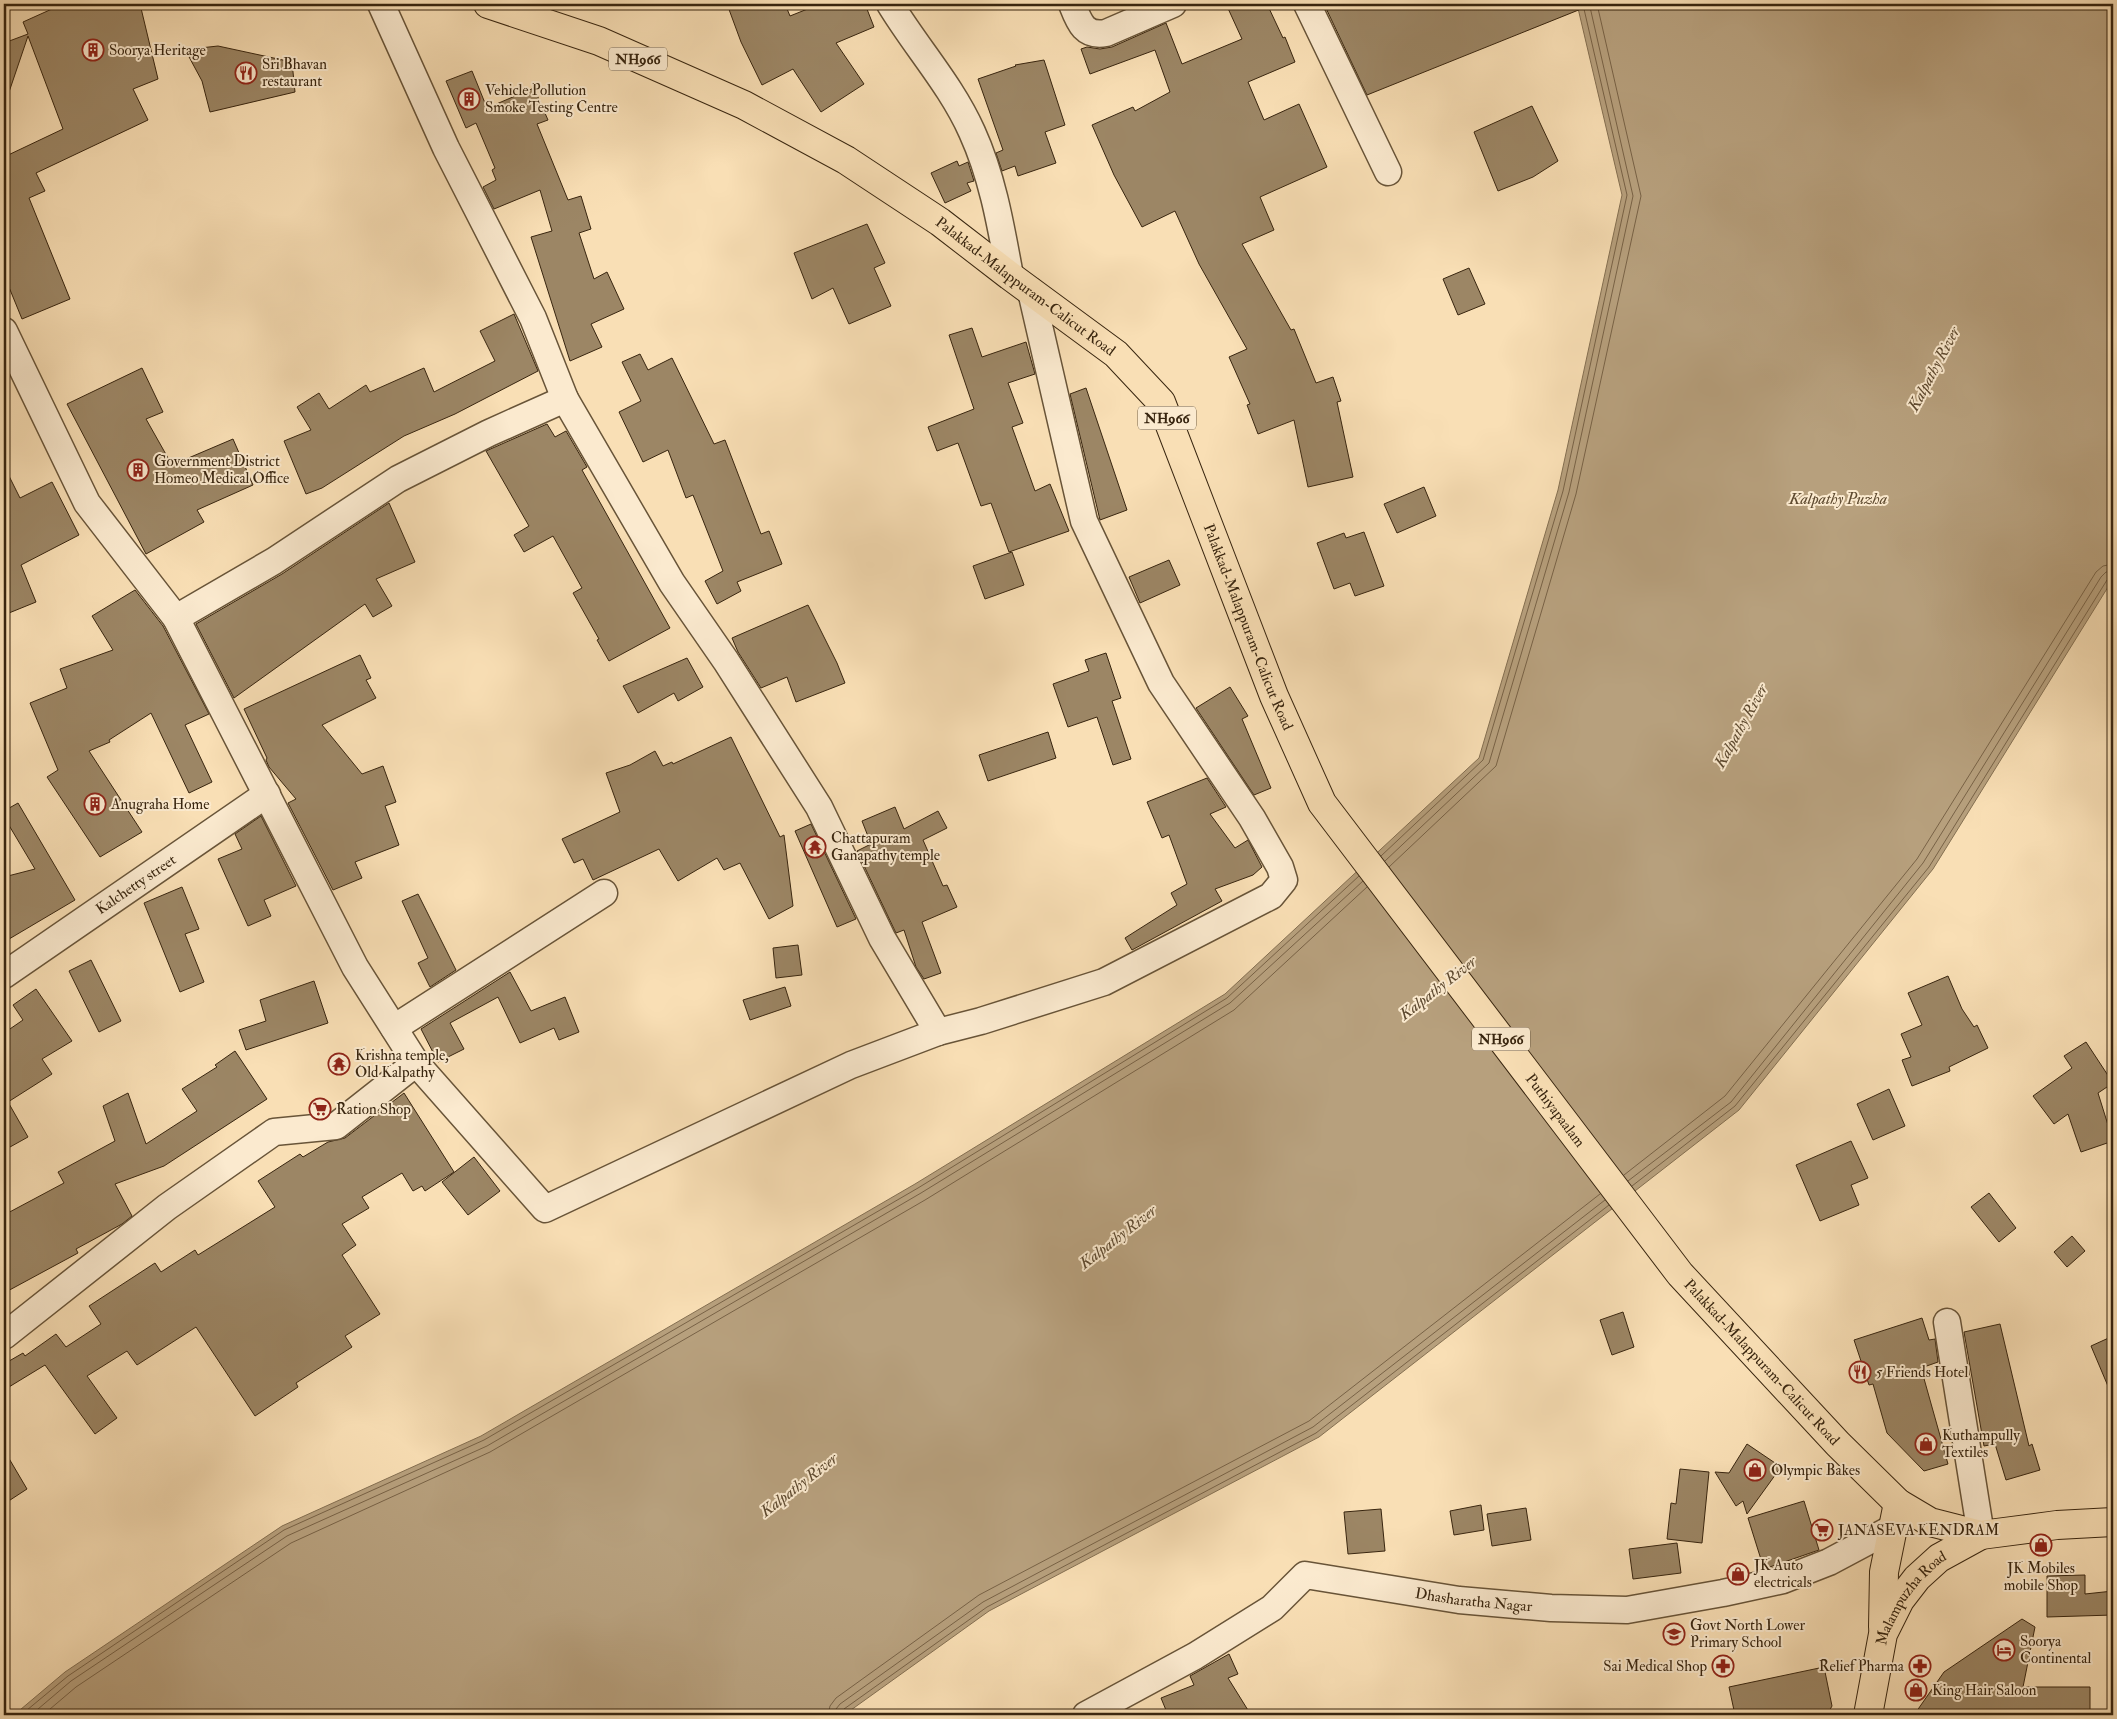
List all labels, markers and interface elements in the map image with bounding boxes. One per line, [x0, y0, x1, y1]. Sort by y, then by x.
building icon: Soorya Heritage [81, 38, 105, 62]
place label: Soorya Heritage [109, 41, 206, 60]
road number: NH966 [609, 48, 667, 70]
place label: Sri Bhavan restaurant [262, 55, 327, 91]
restaurant icon: Sri Bhavan restaurant [234, 61, 258, 85]
place label: Vehicle Pollution Smoke Testing Centre [485, 81, 618, 117]
building icon: Vehicle Pollution Smoke Testing Centre [457, 87, 481, 111]
street label: Palakkad-Malappuram-Calicut Road [932, 213, 1120, 360]
water label: Kalpathy River [1903, 323, 1965, 415]
road number: NH966 [1138, 406, 1196, 429]
place label: Government District Homeo Medical Office [154, 452, 289, 488]
building icon: Government District Homeo Medical Office [126, 458, 150, 482]
water label: Kalpathy Puzha [1788, 489, 1887, 509]
street label: Palakkad-Malappuram-Calicut Road [1199, 521, 1298, 734]
water label: Kalpathy River [1709, 680, 1773, 772]
building icon: Anugraha Home [83, 792, 107, 816]
place label: Anugraha Home [110, 795, 209, 814]
place label: Chattapuram Ganapathy temple [831, 829, 940, 866]
temple icon: Chattapuram Ganapathy temple [803, 835, 827, 859]
street label: Kalchetty street [92, 850, 180, 919]
water label: Kalpathy River [1395, 951, 1481, 1025]
road number: NH966 [1472, 1028, 1530, 1050]
place label: Krishna temple, Old Kalpathy [355, 1046, 449, 1083]
temple icon: Krishna temple, Old Kalpathy [327, 1052, 351, 1076]
street label: Puthiyapaalam [1522, 1070, 1590, 1151]
supermarket icon: Ration Shop [308, 1097, 332, 1121]
place label: Ration Shop [336, 1100, 411, 1120]
water label: Kalpathy River [1075, 1200, 1161, 1274]
street label: Palakkad-Malappuram-Calicut Road [1680, 1275, 1844, 1450]
restaurant icon: 5 Friends Hotel [1848, 1360, 1872, 1384]
place label: 5 Friends Hotel [1876, 1363, 1968, 1382]
place label: Kuthampully Textiles [1942, 1426, 2020, 1462]
shop icon: Kuthampully Textiles [1914, 1432, 1938, 1456]
water label: Kalpathy River [756, 1448, 842, 1522]
shop icon: Olympic Bakes [1743, 1458, 1767, 1482]
place label: Olympic Bakes [1771, 1461, 1860, 1481]
supermarket icon: JANASEVA KENDRAM [1810, 1518, 1834, 1542]
place label: JANASEVA KENDRAM [1837, 1521, 1999, 1541]
shop icon: JK Mobiles mobile Shop [2029, 1533, 2053, 1557]
street label: Malampuzha Road [1872, 1546, 1950, 1647]
place label: JK Auto electricals [1753, 1556, 1812, 1592]
place label: JK Mobiles mobile Shop [2004, 1559, 2079, 1596]
shop icon: JK Auto electricals [1726, 1562, 1750, 1586]
street label: Dhasharatha Nagar [1414, 1584, 1533, 1616]
place label: Govt North Lower Primary School [1690, 1616, 1805, 1652]
school or university icon: Govt North Lower Primary School [1662, 1622, 1686, 1646]
place label: Soorya Continental [2020, 1632, 2091, 1668]
hotel icon: Soorya Continental [1992, 1638, 2016, 1662]
pharmacy icon: Sai Medical Shop [1711, 1654, 1735, 1678]
pharmacy icon: Relief Pharma [1908, 1654, 1932, 1678]
place label: Sai Medical Shop [1603, 1657, 1707, 1677]
place label: Relief Pharma [1819, 1657, 1905, 1676]
shop icon: King Hair Saloon [1904, 1678, 1928, 1702]
place label: King Hair Saloon [1932, 1681, 2037, 1700]

